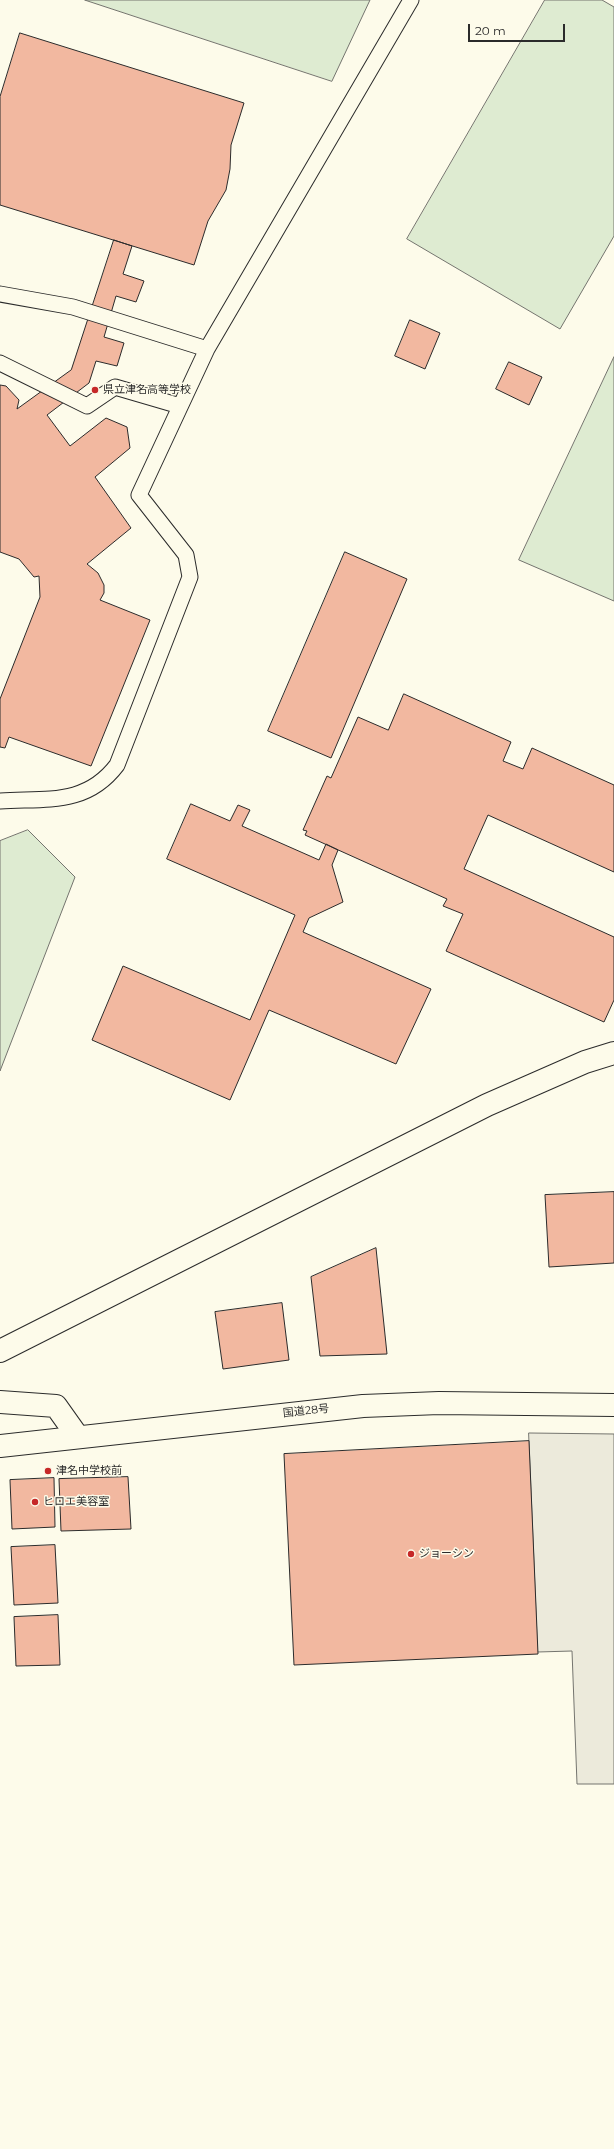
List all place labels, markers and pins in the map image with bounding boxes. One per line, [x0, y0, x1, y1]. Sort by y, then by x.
place label: 県立津名高等学校 [103, 383, 191, 397]
marker: 県立津名高等学校 [90, 385, 100, 395]
place label: 津名中学校前 [56, 1464, 122, 1478]
marker: 津名中学校前 [43, 1466, 53, 1476]
place label: ヒロエ美容室 [43, 1495, 109, 1509]
marker: ヒロエ美容室 [30, 1497, 40, 1507]
place label: ジョーシン [419, 1547, 474, 1561]
marker: ジョーシン [406, 1549, 416, 1559]

